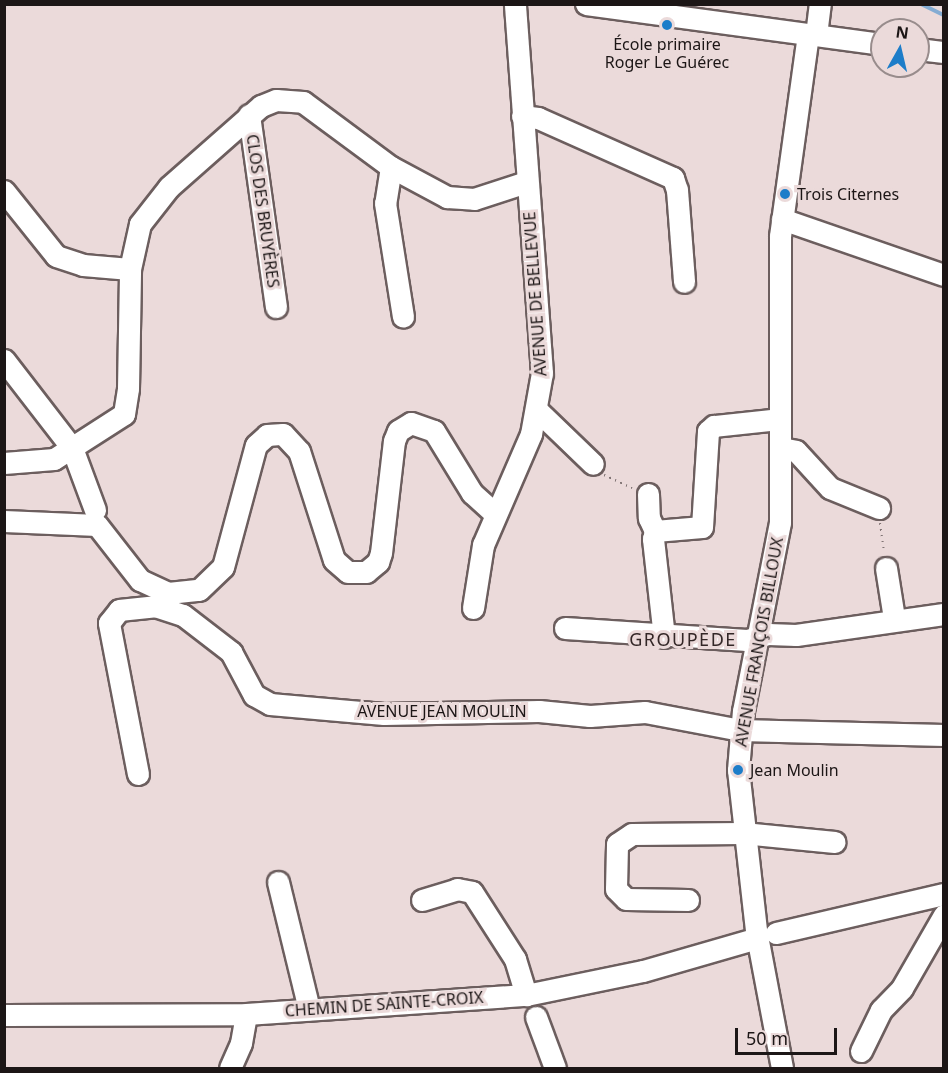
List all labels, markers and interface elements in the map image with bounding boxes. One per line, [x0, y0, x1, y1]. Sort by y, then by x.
marker: École primaire Roger Le Guérec [660, 18, 674, 32]
north arrow [870, 18, 930, 78]
text: N [894, 20, 910, 44]
place label: École primaire Roger Le Guérec [605, 34, 729, 72]
street label: CLOS DES BRUYÈRES [243, 133, 283, 289]
place label: Trois Citernes [797, 184, 899, 204]
marker: Trois Citernes [778, 187, 792, 201]
street label: AVENUE DE BELLEVUE [520, 211, 550, 377]
street label: AVENUE FRANÇOIS BILLOUX [731, 536, 787, 748]
district label: GROUPÈDE [629, 628, 737, 650]
street label: AVENUE JEAN MOULIN [357, 701, 527, 721]
place label: Jean Moulin [750, 760, 839, 780]
marker: Jean Moulin [731, 763, 745, 777]
street label: CHEMIN DE SAINTE-CROIX [284, 987, 484, 1021]
scale bar [738, 1016, 840, 1054]
text: 50 m [746, 1026, 788, 1050]

